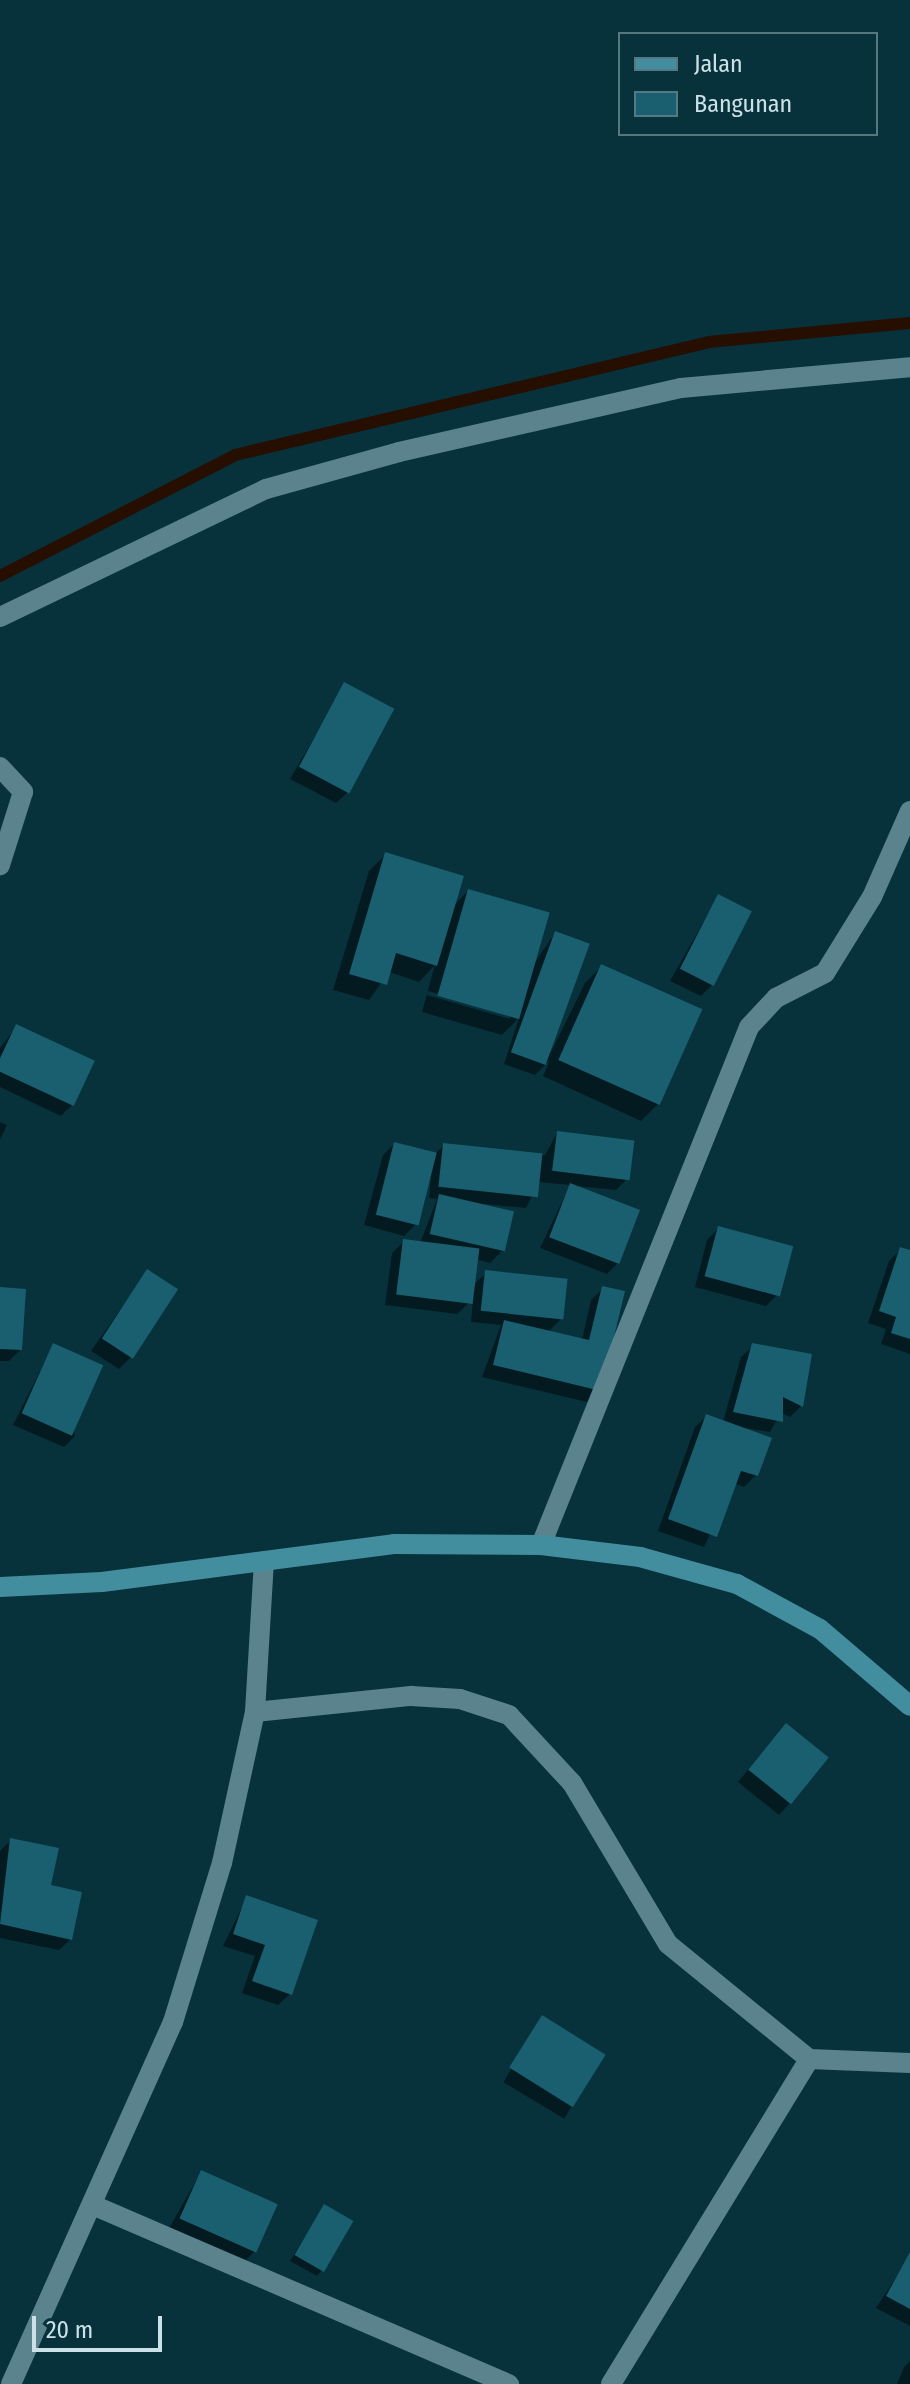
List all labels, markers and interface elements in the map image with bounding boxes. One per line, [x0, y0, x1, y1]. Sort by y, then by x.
legend [618, 32, 878, 136]
text: Jalan [694, 50, 743, 78]
text: Bangunan [694, 90, 792, 118]
scale bar [36, 2300, 166, 2350]
text: 20 m [46, 2316, 93, 2344]

